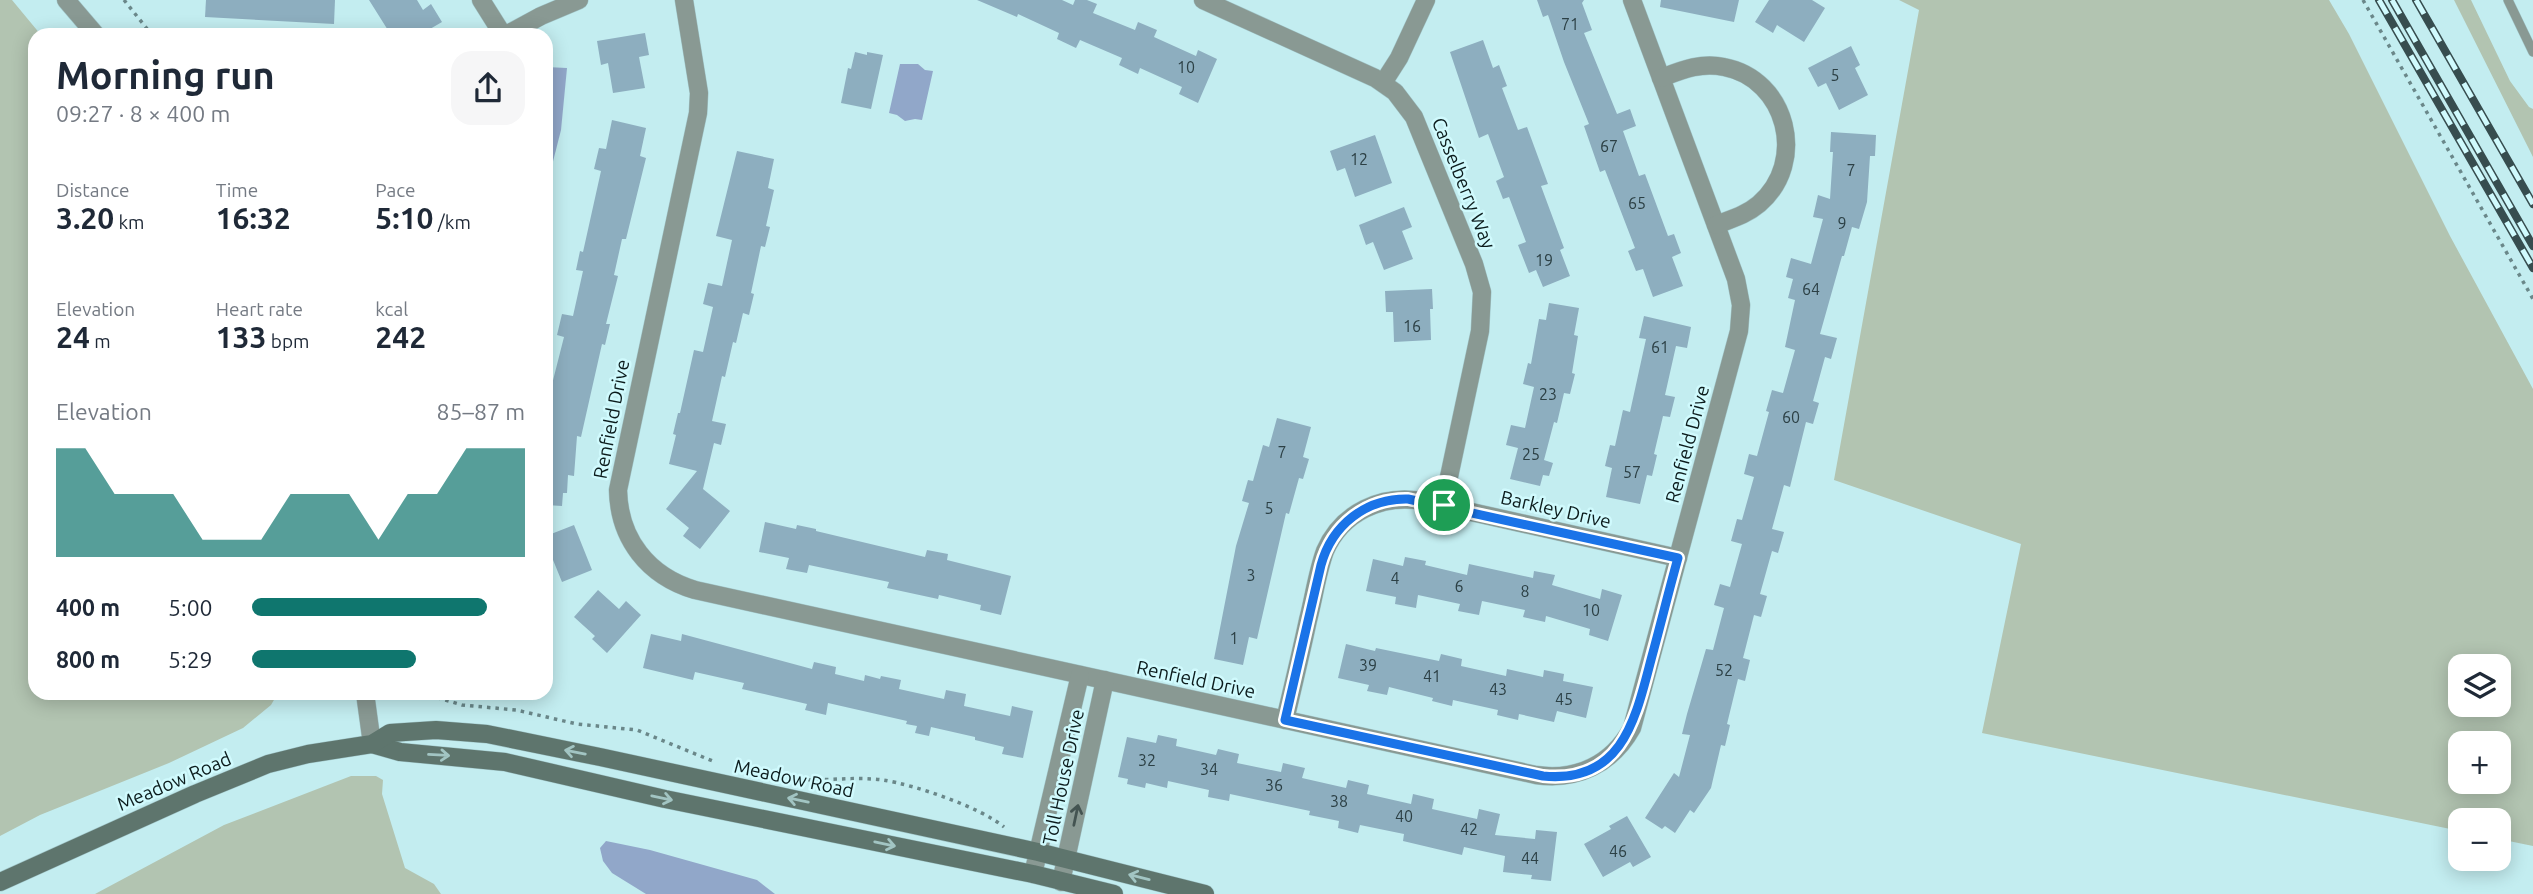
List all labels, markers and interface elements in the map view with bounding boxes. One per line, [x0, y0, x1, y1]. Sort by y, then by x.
house number: 71 [1561, 15, 1579, 33]
button: share [451, 51, 525, 125]
text: Morning run [56, 54, 275, 96]
house number: 10 [1177, 58, 1195, 76]
house number: 5 [1830, 66, 1840, 84]
text: 09:27 · 8 × 400 m [56, 101, 230, 126]
street label: Casselberry Way [1428, 114, 1500, 252]
house number: 67 [1600, 137, 1618, 155]
house number: 12 [1350, 150, 1368, 168]
house number: 7 [1846, 161, 1856, 179]
text: Distance [56, 179, 130, 201]
text: Time [216, 179, 258, 201]
text: Pace [375, 179, 416, 201]
house number: 65 [1628, 194, 1646, 212]
text: 3.20 [56, 201, 114, 235]
text: 16:32 [216, 201, 291, 235]
text: 5:10 [375, 201, 433, 235]
text: km [114, 211, 144, 233]
text: /km [433, 211, 471, 233]
house number: 9 [1837, 214, 1847, 232]
house number: 19 [1535, 251, 1553, 269]
house number: 64 [1802, 280, 1820, 298]
text: Elevation [56, 298, 135, 320]
text: Heart rate [216, 298, 303, 320]
text: kcal [375, 298, 408, 320]
house number: 16 [1403, 317, 1421, 335]
text: 24 [56, 320, 90, 354]
text: 133 [216, 320, 266, 354]
text: 242 [375, 320, 426, 354]
text: m [90, 330, 111, 352]
text: bpm [266, 330, 309, 352]
house number: 61 [1651, 338, 1669, 356]
street label: Renfield Drive [589, 358, 633, 480]
street label: Renfield Drive [1661, 383, 1713, 505]
house number: 23 [1539, 385, 1557, 403]
text: Elevation [56, 399, 152, 424]
text: 85–87 m [437, 399, 525, 424]
house number: 60 [1782, 408, 1800, 426]
house number: 7 [1277, 443, 1287, 461]
house number: 25 [1522, 445, 1540, 463]
house number: 57 [1623, 463, 1641, 481]
pin [1414, 475, 1474, 535]
icon: arrive [1425, 486, 1463, 524]
street label: Barkley Drive [1499, 486, 1613, 532]
house number: 5 [1264, 499, 1274, 517]
house number: 3 [1246, 566, 1256, 584]
house number: 4 [1390, 569, 1400, 587]
house number: 6 [1454, 577, 1464, 595]
house number: 8 [1520, 582, 1530, 600]
text: 400 m [56, 595, 120, 620]
text: 5:00 [168, 595, 213, 620]
house number: 10 [1582, 601, 1600, 619]
house number: 1 [1229, 629, 1239, 647]
text: 800 m [56, 647, 120, 672]
text: 5:29 [168, 647, 213, 672]
map controls [2448, 654, 2511, 871]
button: layers [2448, 654, 2511, 717]
street label: Renfield Drive [1135, 656, 1257, 702]
house number: 39 [1359, 656, 1377, 674]
house number: 52 [1715, 661, 1733, 679]
house number: 41 [1423, 667, 1441, 685]
house number: 43 [1489, 680, 1507, 698]
house number: 45 [1555, 690, 1573, 708]
street label: Toll House Drive [1038, 707, 1088, 847]
button: + [2448, 731, 2511, 794]
one-way arrow [564, 745, 587, 759]
street label: Meadow Road [114, 747, 234, 815]
one-way arrow [427, 748, 450, 761]
house number: 32 [1138, 751, 1156, 769]
street label: Meadow Road [732, 755, 856, 801]
house number: 34 [1200, 760, 1218, 778]
house number: 36 [1265, 776, 1283, 794]
one-way arrow [650, 791, 673, 805]
house number: 38 [1330, 792, 1348, 810]
one-way arrow [787, 793, 810, 806]
one-way arrow [1069, 804, 1083, 827]
house number: 40 [1395, 807, 1413, 825]
button: − [2448, 808, 2511, 871]
house number: 42 [1460, 820, 1478, 838]
one-way arrow [873, 837, 896, 851]
house number: 46 [1609, 842, 1627, 860]
house number: 44 [1521, 849, 1539, 867]
one-way arrow [1128, 870, 1151, 883]

